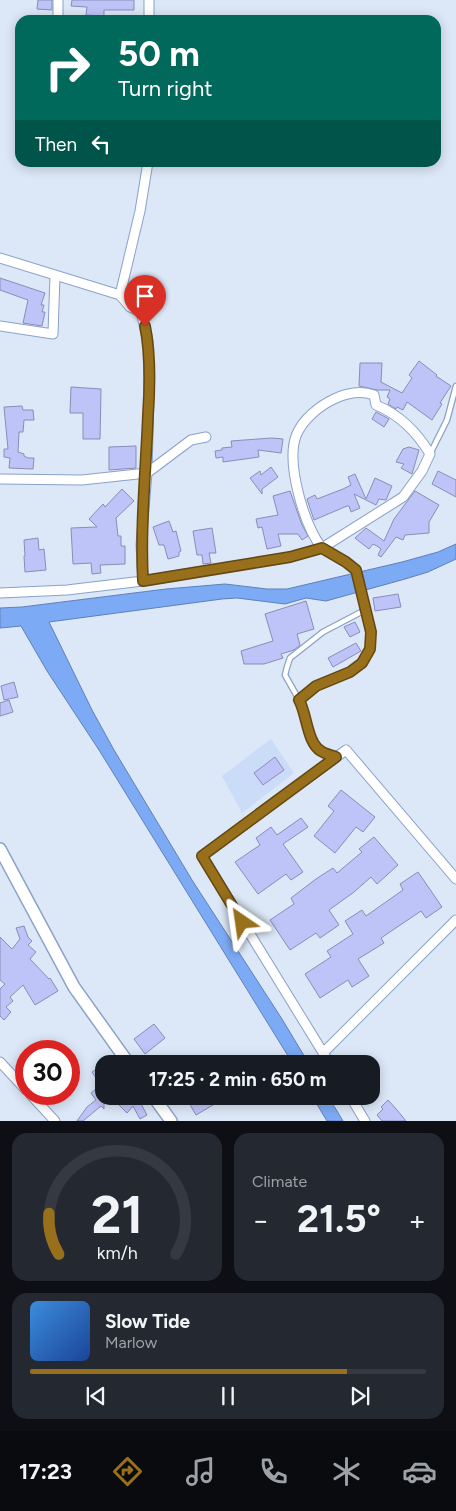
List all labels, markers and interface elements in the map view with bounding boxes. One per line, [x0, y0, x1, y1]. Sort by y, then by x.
text: 50 m [118, 33, 200, 75]
icon: right [35, 35, 100, 100]
text: Turn right [118, 75, 213, 102]
icon: left [87, 130, 115, 158]
text: Then [35, 133, 77, 156]
pin [124, 275, 166, 326]
icon: arrive [131, 282, 159, 310]
position arrow [215, 895, 267, 947]
speed limit sign: 30 [15, 1040, 80, 1105]
text: 17:25 · 2 min · 650 m [149, 1068, 326, 1091]
text: Climate [252, 1172, 307, 1191]
text: 21 [91, 1184, 143, 1246]
text: 21.5° [297, 1196, 381, 1242]
text: − [252, 1203, 269, 1237]
text: + [409, 1203, 426, 1237]
text: km/h [97, 1242, 137, 1263]
text: Slow Tide [105, 1310, 190, 1333]
text: Marlow [105, 1333, 157, 1352]
icon: previous [82, 1382, 110, 1410]
icon: pause [214, 1382, 242, 1410]
icon: next [346, 1382, 374, 1410]
icon: directions [110, 1454, 145, 1489]
icon: music [183, 1454, 218, 1489]
icon: phone [256, 1454, 291, 1489]
icon: climate [329, 1454, 364, 1489]
icon: car [402, 1454, 437, 1489]
text: 17:23 [19, 1458, 72, 1485]

